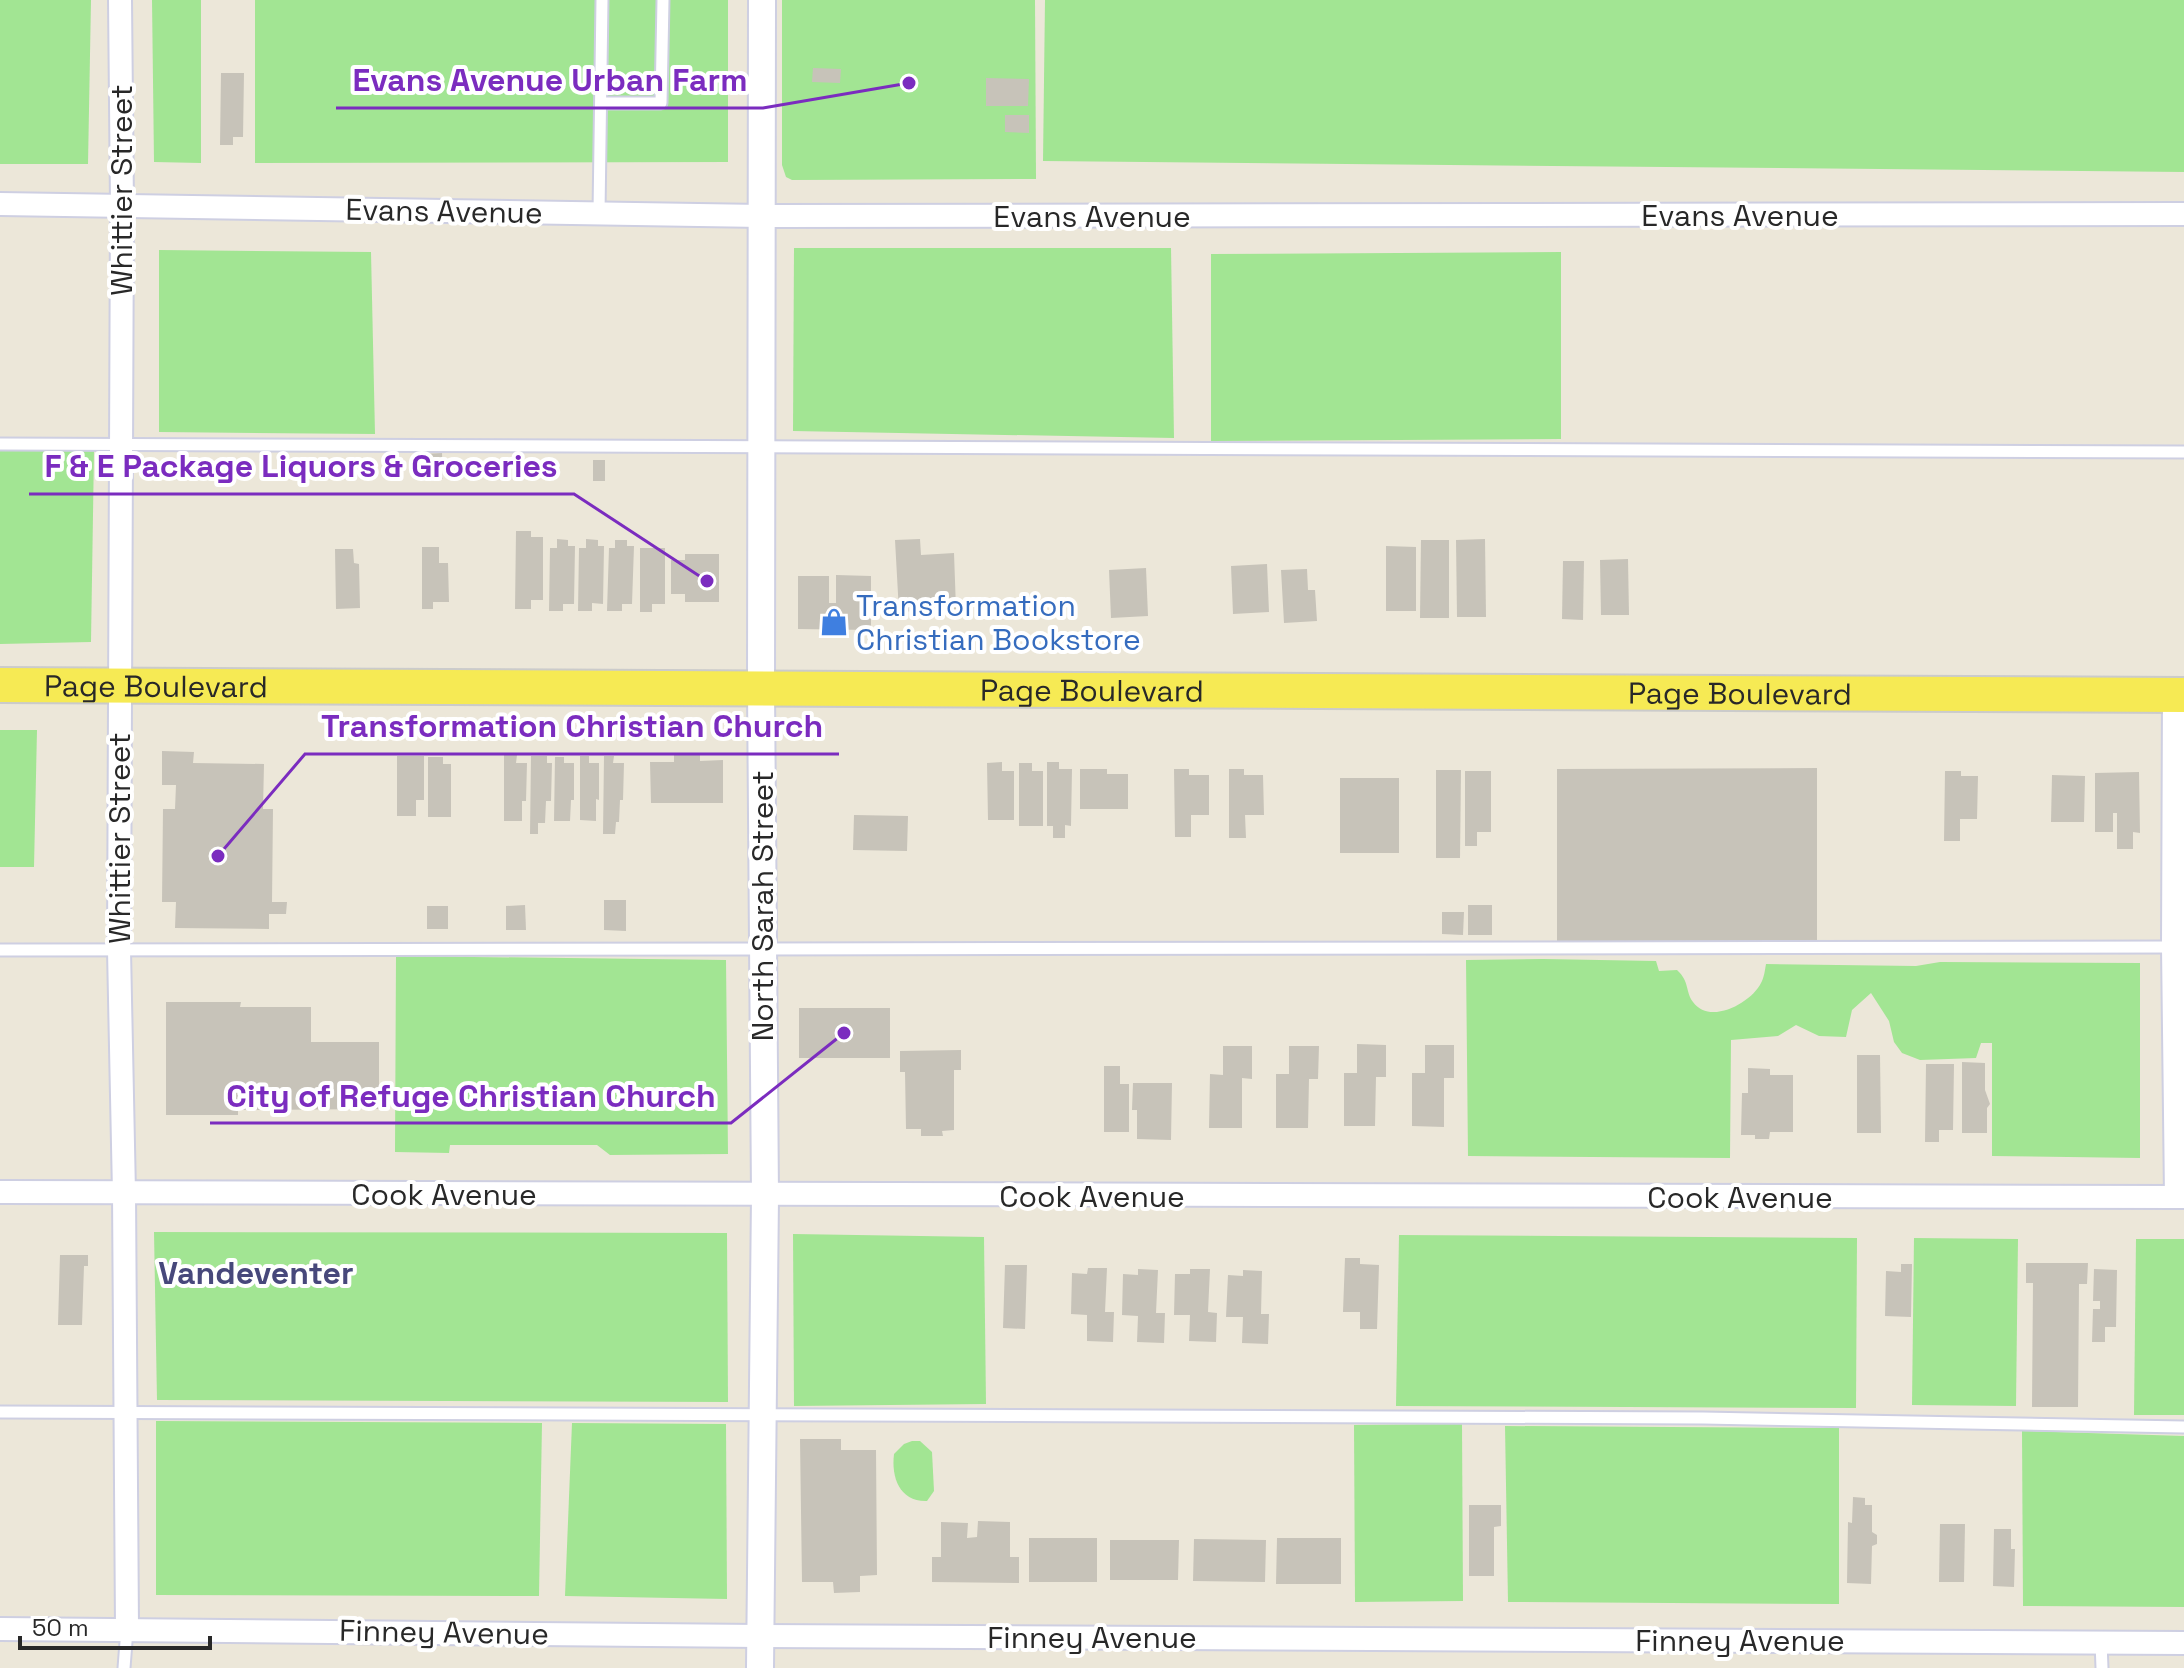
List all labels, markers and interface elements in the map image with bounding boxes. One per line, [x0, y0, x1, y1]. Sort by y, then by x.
callout: Evans Avenue Urban Farm [336, 52, 763, 108]
text: Evans Avenue Urban Farm [352, 60, 748, 100]
street label: Whittier Street [102, 84, 141, 296]
street label: Evans Avenue [345, 190, 543, 232]
street label: Evans Avenue [1641, 196, 1839, 235]
street label: Evans Avenue [993, 197, 1191, 236]
callout: F & E Package Liquors & Groceries [29, 438, 574, 494]
text: F & E Package Liquors & Groceries [44, 446, 558, 486]
place label: Transformation Christian Bookstore [856, 586, 1141, 659]
shop icon: Transformation Christian Bookstore [819, 607, 849, 637]
street label: Page Boulevard [44, 666, 268, 706]
street label: Page Boulevard [980, 670, 1204, 710]
street label: Page Boulevard [1628, 673, 1852, 713]
callout: Transformation Christian Church [305, 698, 839, 754]
text: Transformation Christian Church [321, 706, 823, 746]
street label: Whittier Street [100, 732, 139, 944]
street label: North Sarah Street [743, 770, 782, 1042]
callout: City of Refuge Christian Church [210, 1067, 731, 1123]
text: City of Refuge Christian Church [226, 1076, 716, 1116]
street label: Cook Avenue [351, 1175, 537, 1214]
street label: Cook Avenue [999, 1177, 1185, 1216]
street label: Cook Avenue [1647, 1178, 1833, 1217]
district label: Vandeventer [158, 1253, 354, 1293]
scale bar [20, 1600, 210, 1650]
street label: Finney Avenue [339, 1611, 549, 1653]
text: 50 m [32, 1612, 89, 1643]
street label: Finney Avenue [987, 1618, 1197, 1657]
street label: Finney Avenue [1635, 1621, 1845, 1660]

